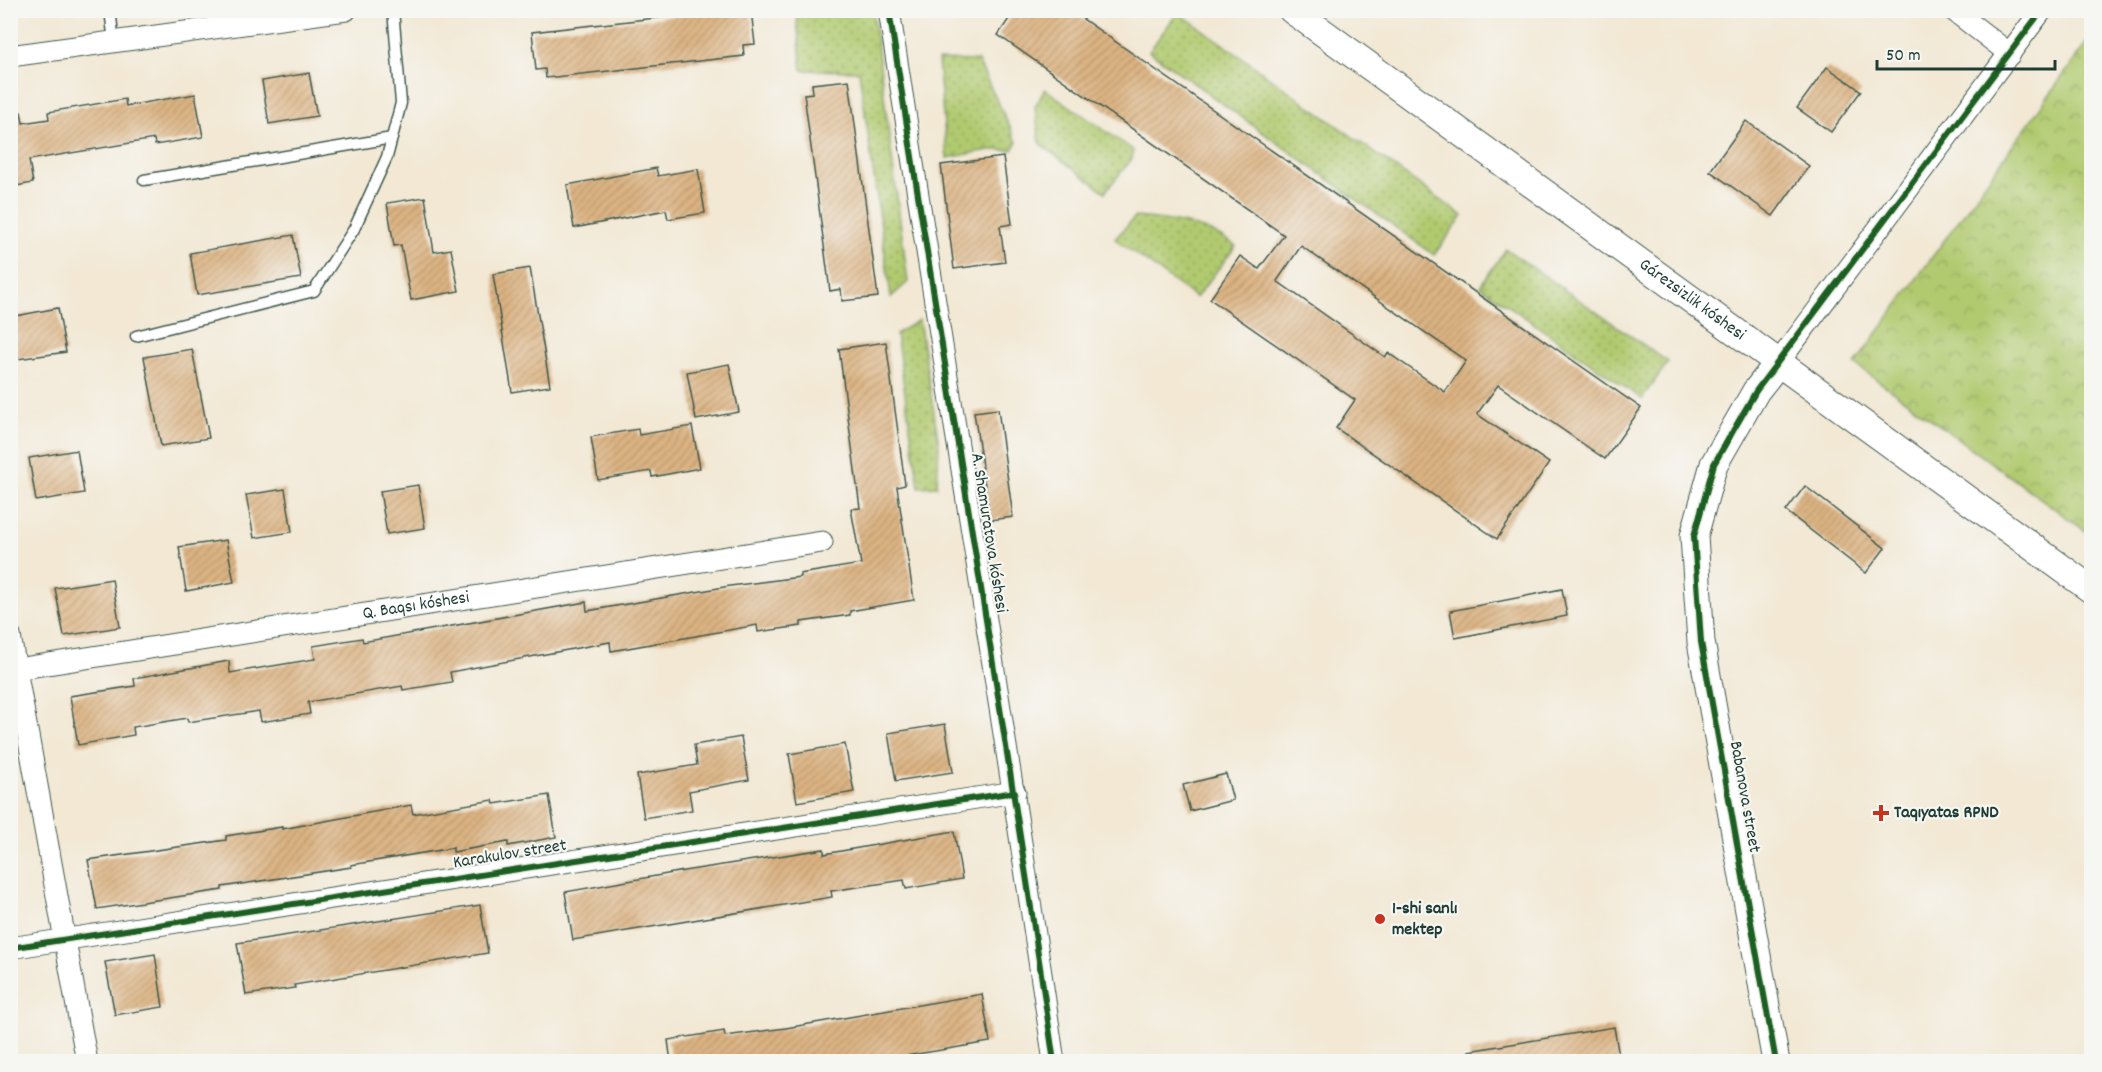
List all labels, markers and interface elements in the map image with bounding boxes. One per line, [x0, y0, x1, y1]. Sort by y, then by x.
scale bar [1877, 33, 2056, 71]
text: 50 m [1886, 44, 1921, 69]
street label: Gárezsizlik kóshesi [1633, 253, 1750, 347]
street label: A. Shamuratova kóshesi [963, 451, 1013, 615]
street label: Q. Baqsı kóshesi [361, 585, 471, 627]
street label: Babanova street [1722, 739, 1766, 855]
place label: Taqıyatas RPND [1894, 801, 1999, 826]
marker: Taqıyatas RPND [1872, 804, 1890, 822]
street label: Karakulov street [452, 834, 569, 876]
place label: 1-shi sanlı mektep [1392, 897, 1457, 943]
marker: 1-shi sanlı mektep [1373, 912, 1387, 926]

